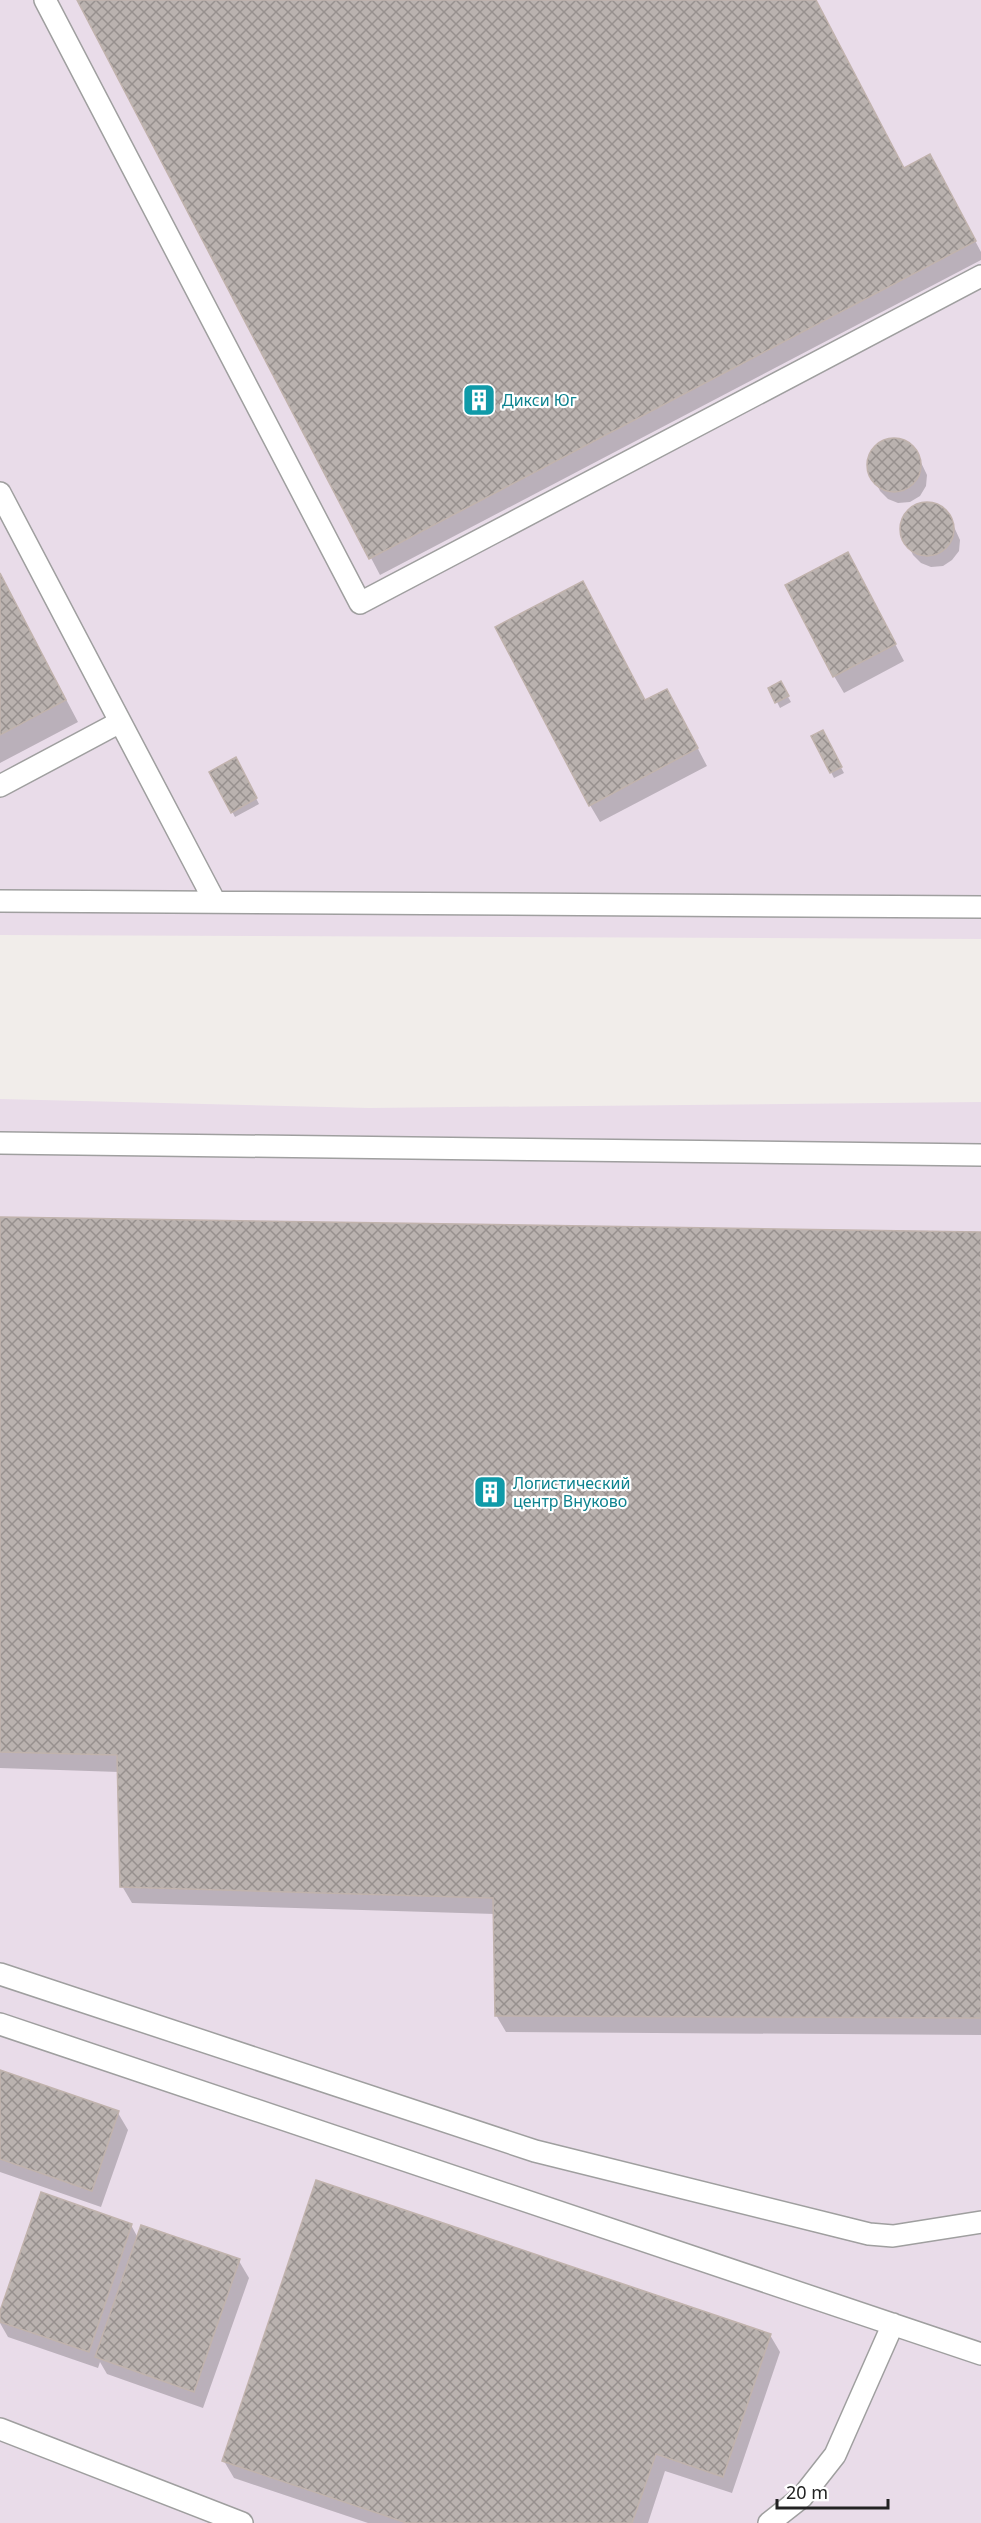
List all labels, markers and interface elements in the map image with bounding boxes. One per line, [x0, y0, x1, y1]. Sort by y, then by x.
building icon: Дикси Юг [461, 382, 497, 418]
place label: Дикси Юг [502, 389, 577, 411]
place label: Логистический центр Внуково [513, 1472, 630, 1512]
building icon: Логистический центр Внуково [472, 1474, 508, 1510]
scale bar [777, 2472, 888, 2510]
text: 20 m [786, 2480, 828, 2504]

